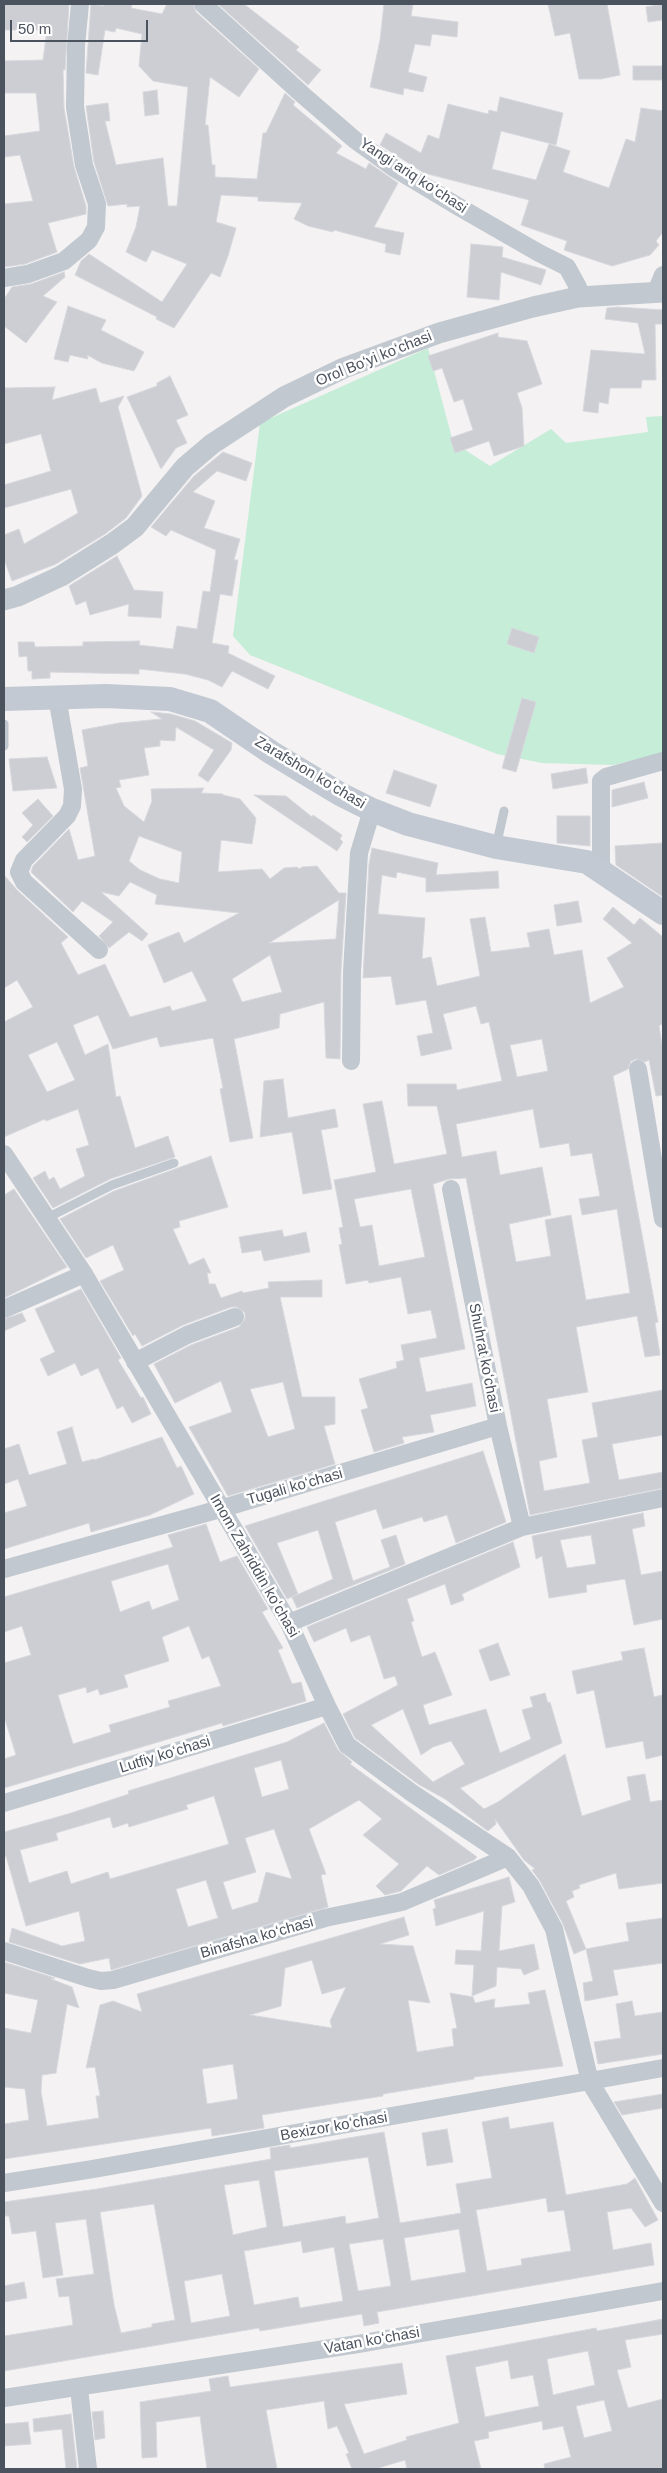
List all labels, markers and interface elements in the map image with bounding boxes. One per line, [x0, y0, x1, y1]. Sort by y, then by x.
scale bar [12, 10, 150, 42]
text: 50 m [18, 20, 51, 37]
street label: Yangi ariq koʻchasi [356, 134, 470, 218]
street label: Orol Boʻyi koʻchasi [313, 328, 435, 390]
street label: Zarafshon koʻchasi [251, 733, 369, 813]
street label: Shuhrat koʻchasi [465, 1302, 503, 1414]
street label: Tugali koʻchasi [245, 1465, 345, 1509]
street label: Imom Zahriddin koʻchasi [206, 1491, 302, 1641]
street label: Lutfiy koʻchasi [117, 1733, 213, 1777]
street label: Binafsha koʻchasi [198, 1913, 316, 1963]
street label: Bexizor koʻchasi [279, 2109, 389, 2145]
street label: Vatan koʻchasi [323, 2324, 421, 2358]

